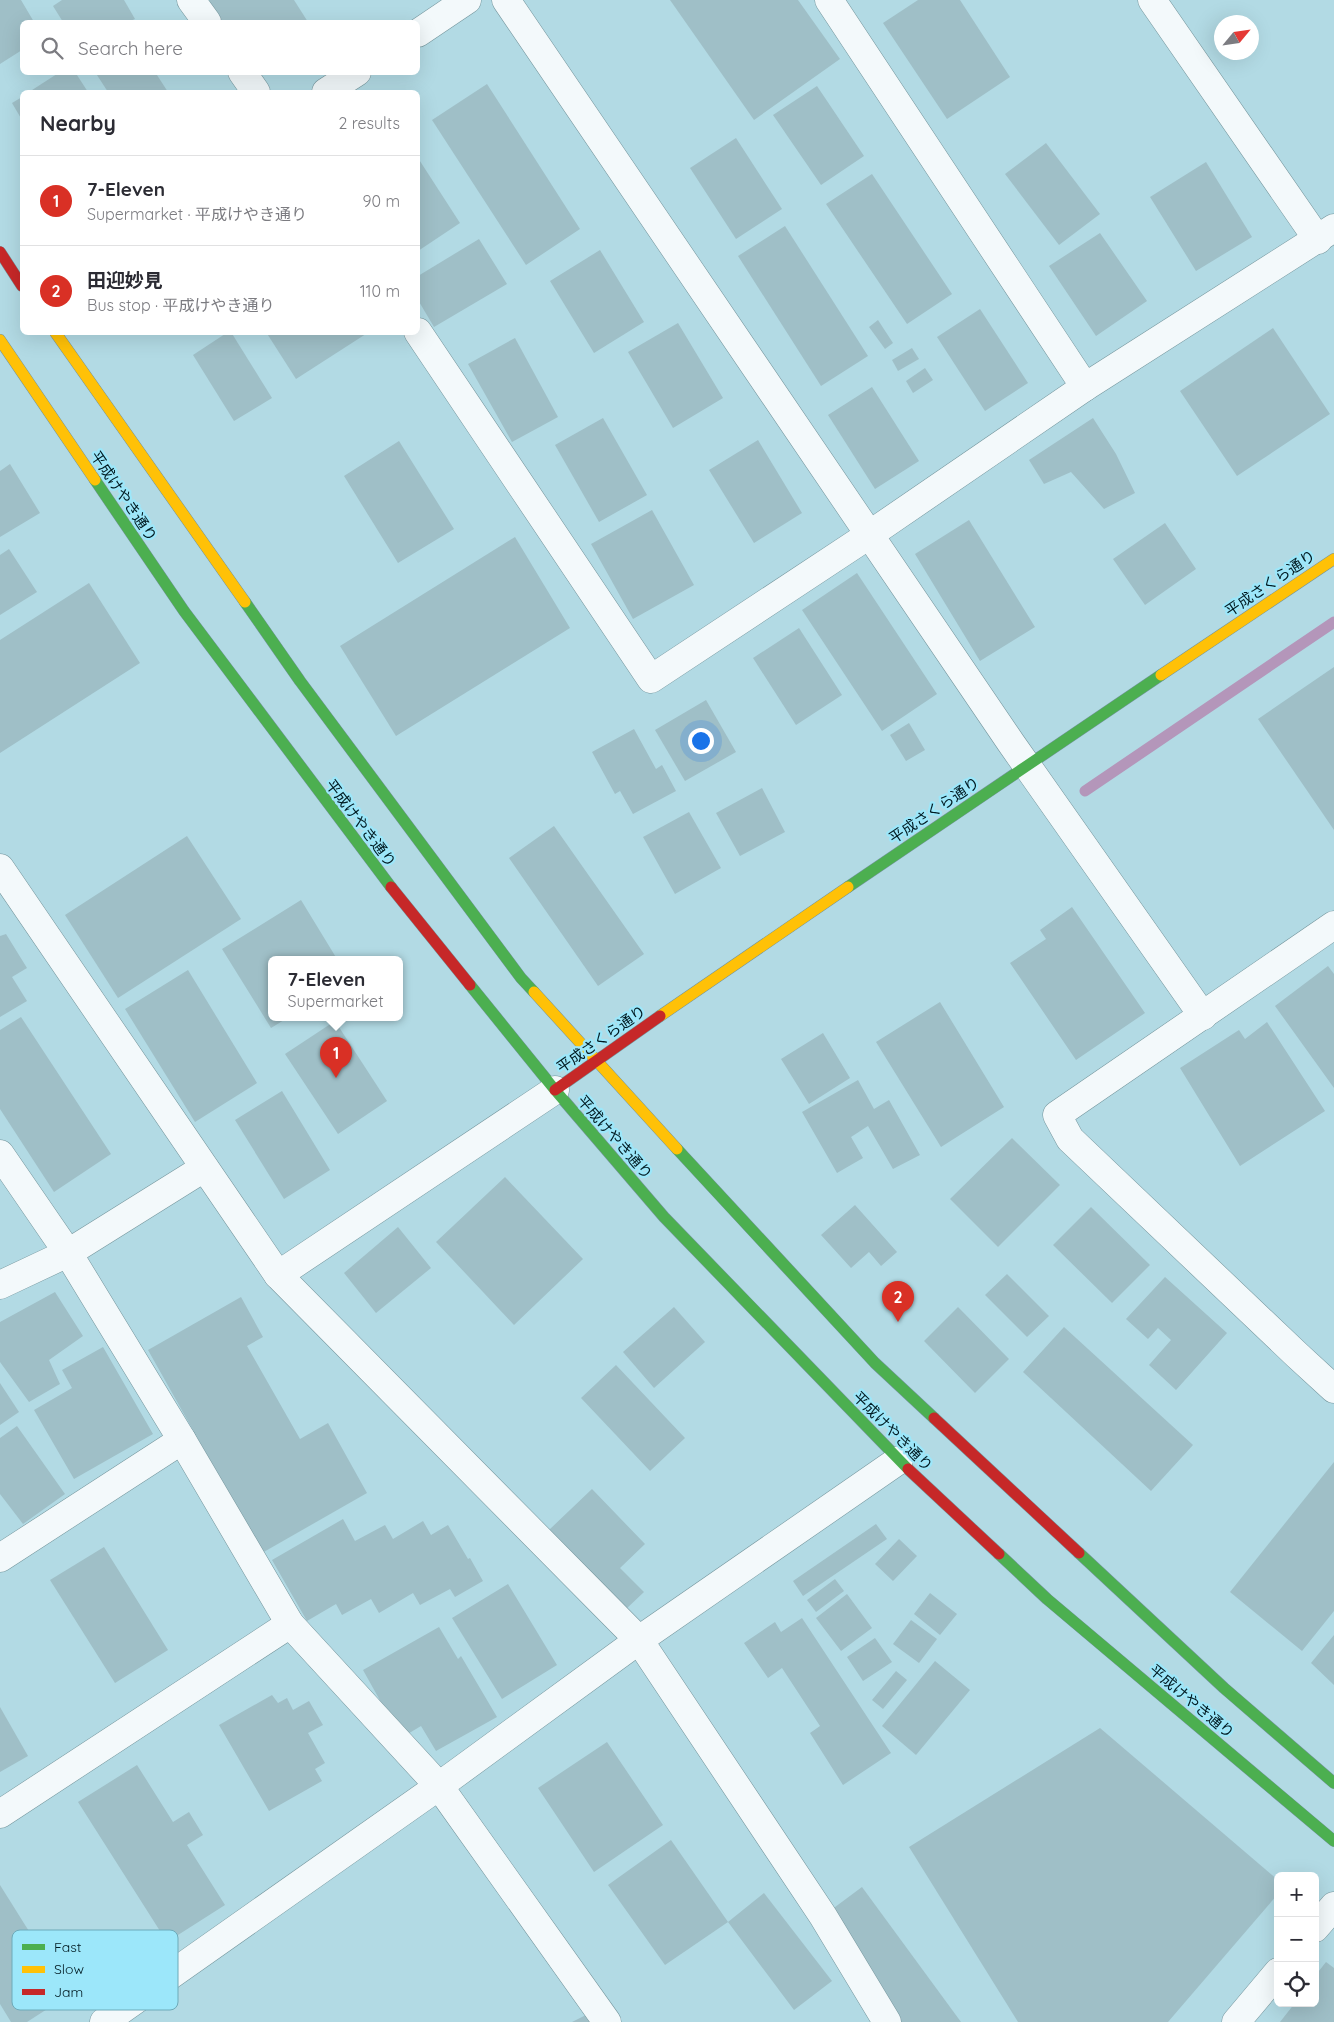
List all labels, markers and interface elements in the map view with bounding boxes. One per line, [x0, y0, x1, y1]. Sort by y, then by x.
north arrow [1214, 15, 1259, 60]
search box [20, 20, 420, 75]
icon: search [38, 34, 66, 62]
text: Search here [78, 36, 183, 60]
text: Nearby [40, 110, 116, 136]
text: 2 results [338, 113, 400, 133]
text: 7-Eleven [87, 177, 165, 201]
text: 1 [53, 191, 59, 211]
text: 90 m [363, 191, 400, 211]
text: Supermarket · 平成けやき通り [87, 204, 307, 224]
text: 田迎妙見 [87, 268, 163, 292]
text: 2 [51, 281, 61, 301]
text: 110 m [360, 281, 400, 301]
text: Bus stop · 平成けやき通り [87, 295, 274, 315]
street label: 平成けやき通り [87, 447, 161, 545]
street label: 平成さくら通り [1221, 546, 1319, 620]
your location [688, 728, 714, 754]
street label: 平成さくら通り [885, 773, 983, 847]
street label: 平成けやき通り [322, 775, 400, 871]
popup [268, 956, 403, 1021]
text: 7-Eleven [287, 967, 365, 991]
text: Supermarket [287, 991, 384, 1011]
street label: 平成さくら通り [553, 1001, 649, 1077]
pin: 1 [320, 1037, 352, 1078]
street label: 平成けやき通り [573, 1091, 657, 1183]
pin: 2 [882, 1281, 914, 1322]
street label: 平成けやき通り [849, 1387, 937, 1475]
street label: 平成けやき通り [1146, 1660, 1238, 1742]
map controls [1274, 1872, 1319, 2007]
button: + [1274, 1872, 1319, 1917]
button: − [1274, 1917, 1319, 1962]
legend [12, 1930, 178, 2010]
text: Fast [54, 1938, 82, 1956]
text: Slow [54, 1960, 84, 1978]
button: locate [1274, 1962, 1319, 2007]
text: Jam [54, 1983, 83, 2001]

